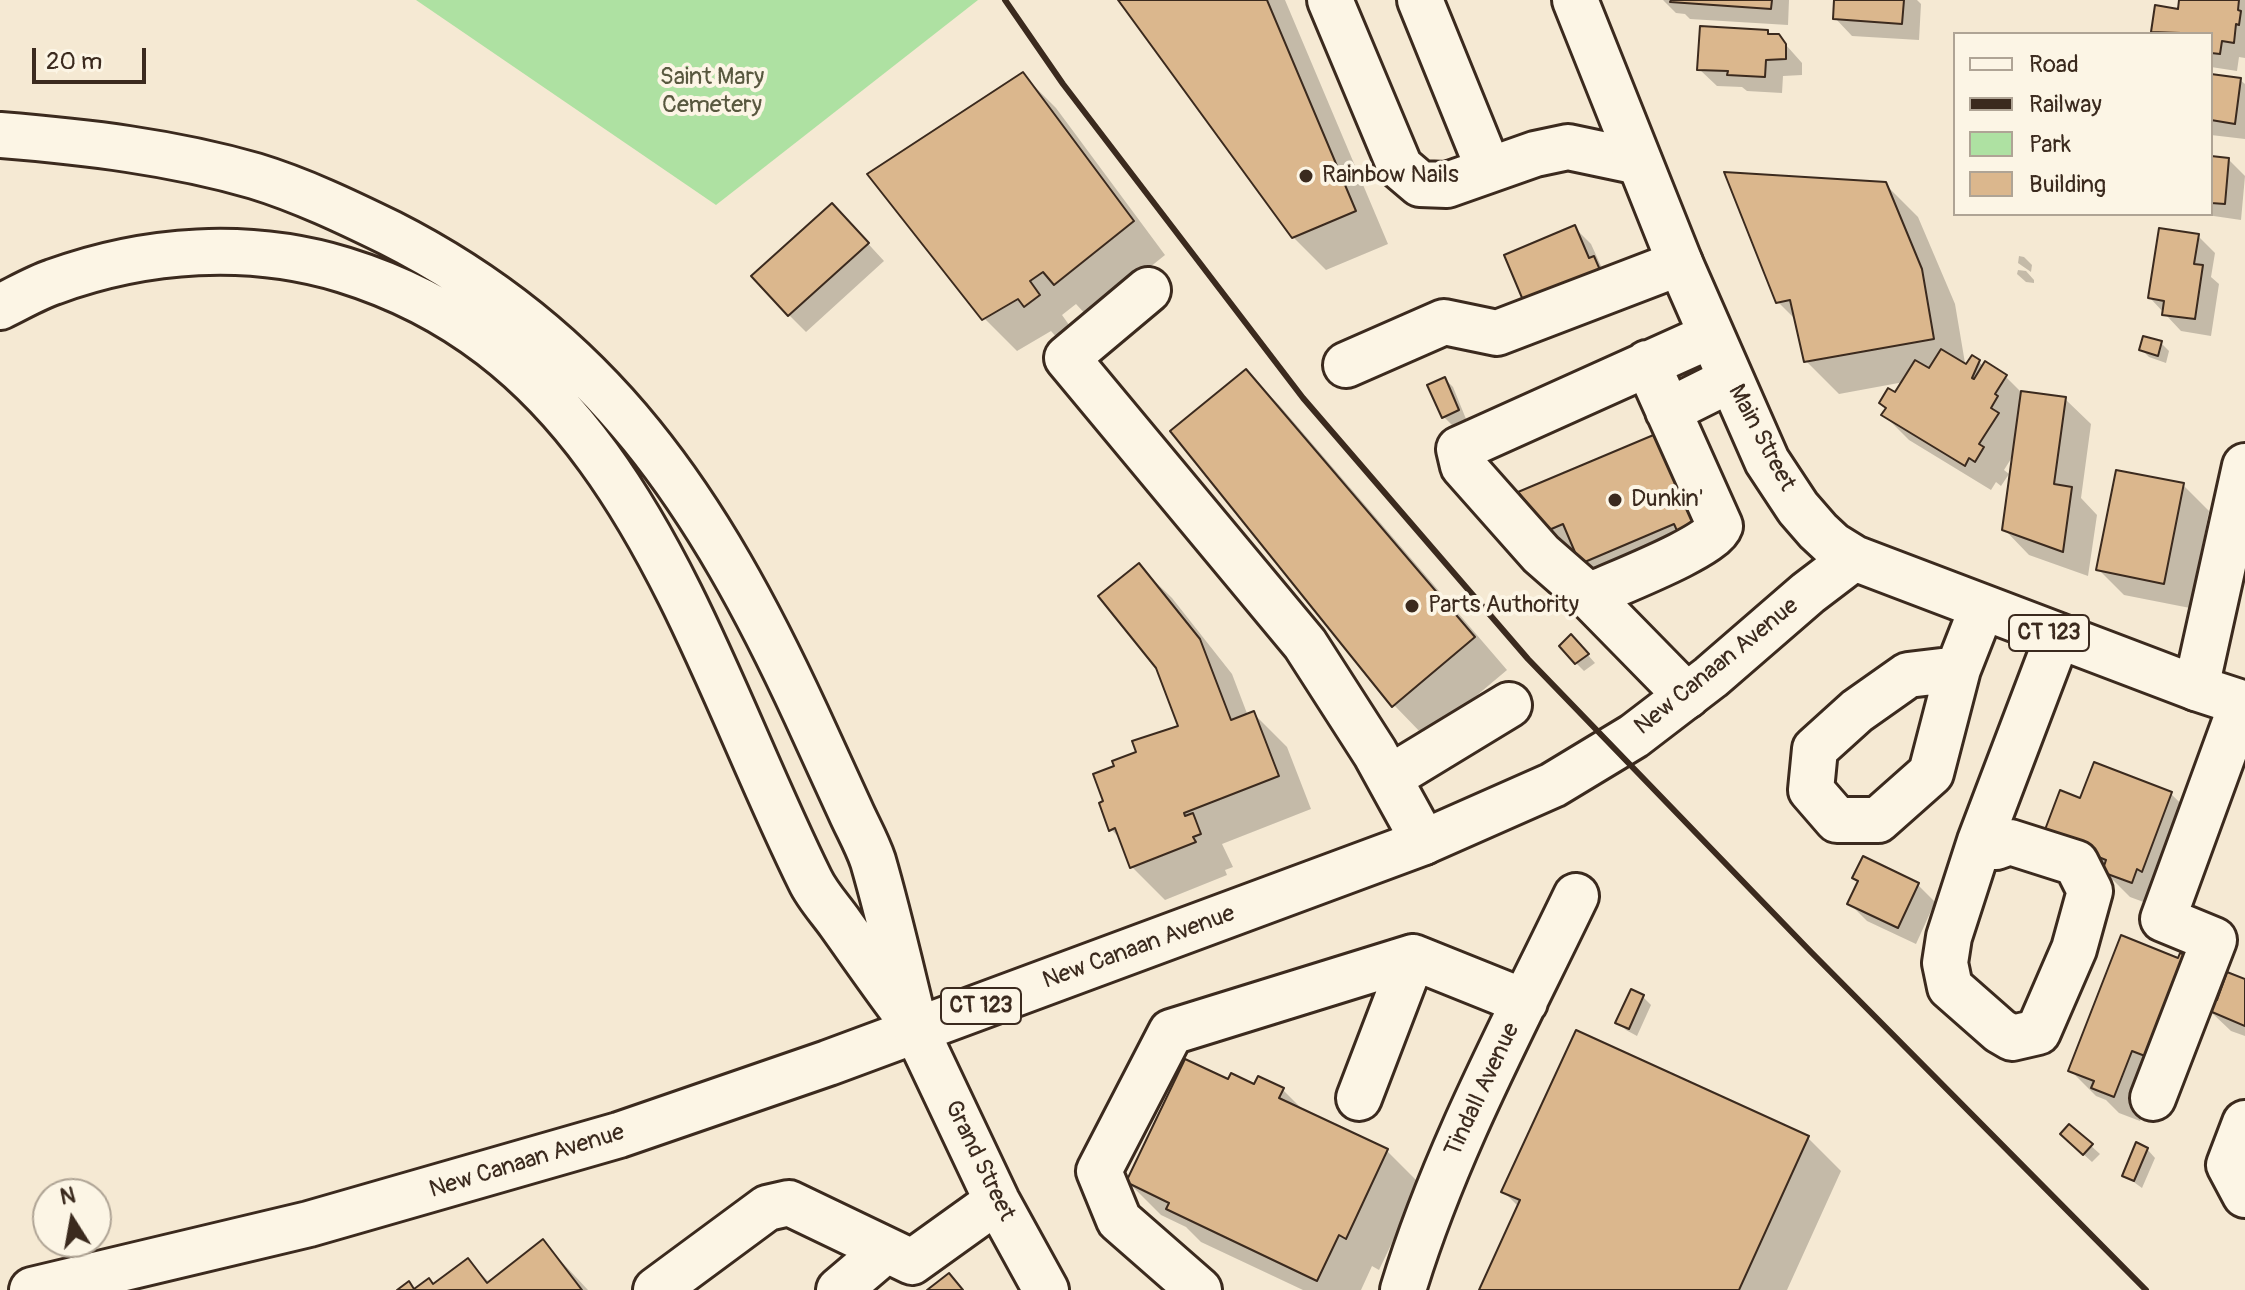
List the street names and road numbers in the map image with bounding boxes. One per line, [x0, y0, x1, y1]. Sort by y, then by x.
street label: Main Street [1721, 380, 1801, 496]
street label: New Canaan Avenue [1629, 592, 1805, 742]
road number: CT 123 [2009, 615, 2089, 651]
street label: New Canaan Avenue [1039, 900, 1239, 996]
road number: CT 123 [941, 988, 1021, 1024]
street label: Tindall Avenue [1439, 1019, 1527, 1161]
street label: Grand Street [937, 1096, 1021, 1226]
street label: New Canaan Avenue [426, 1119, 628, 1205]

